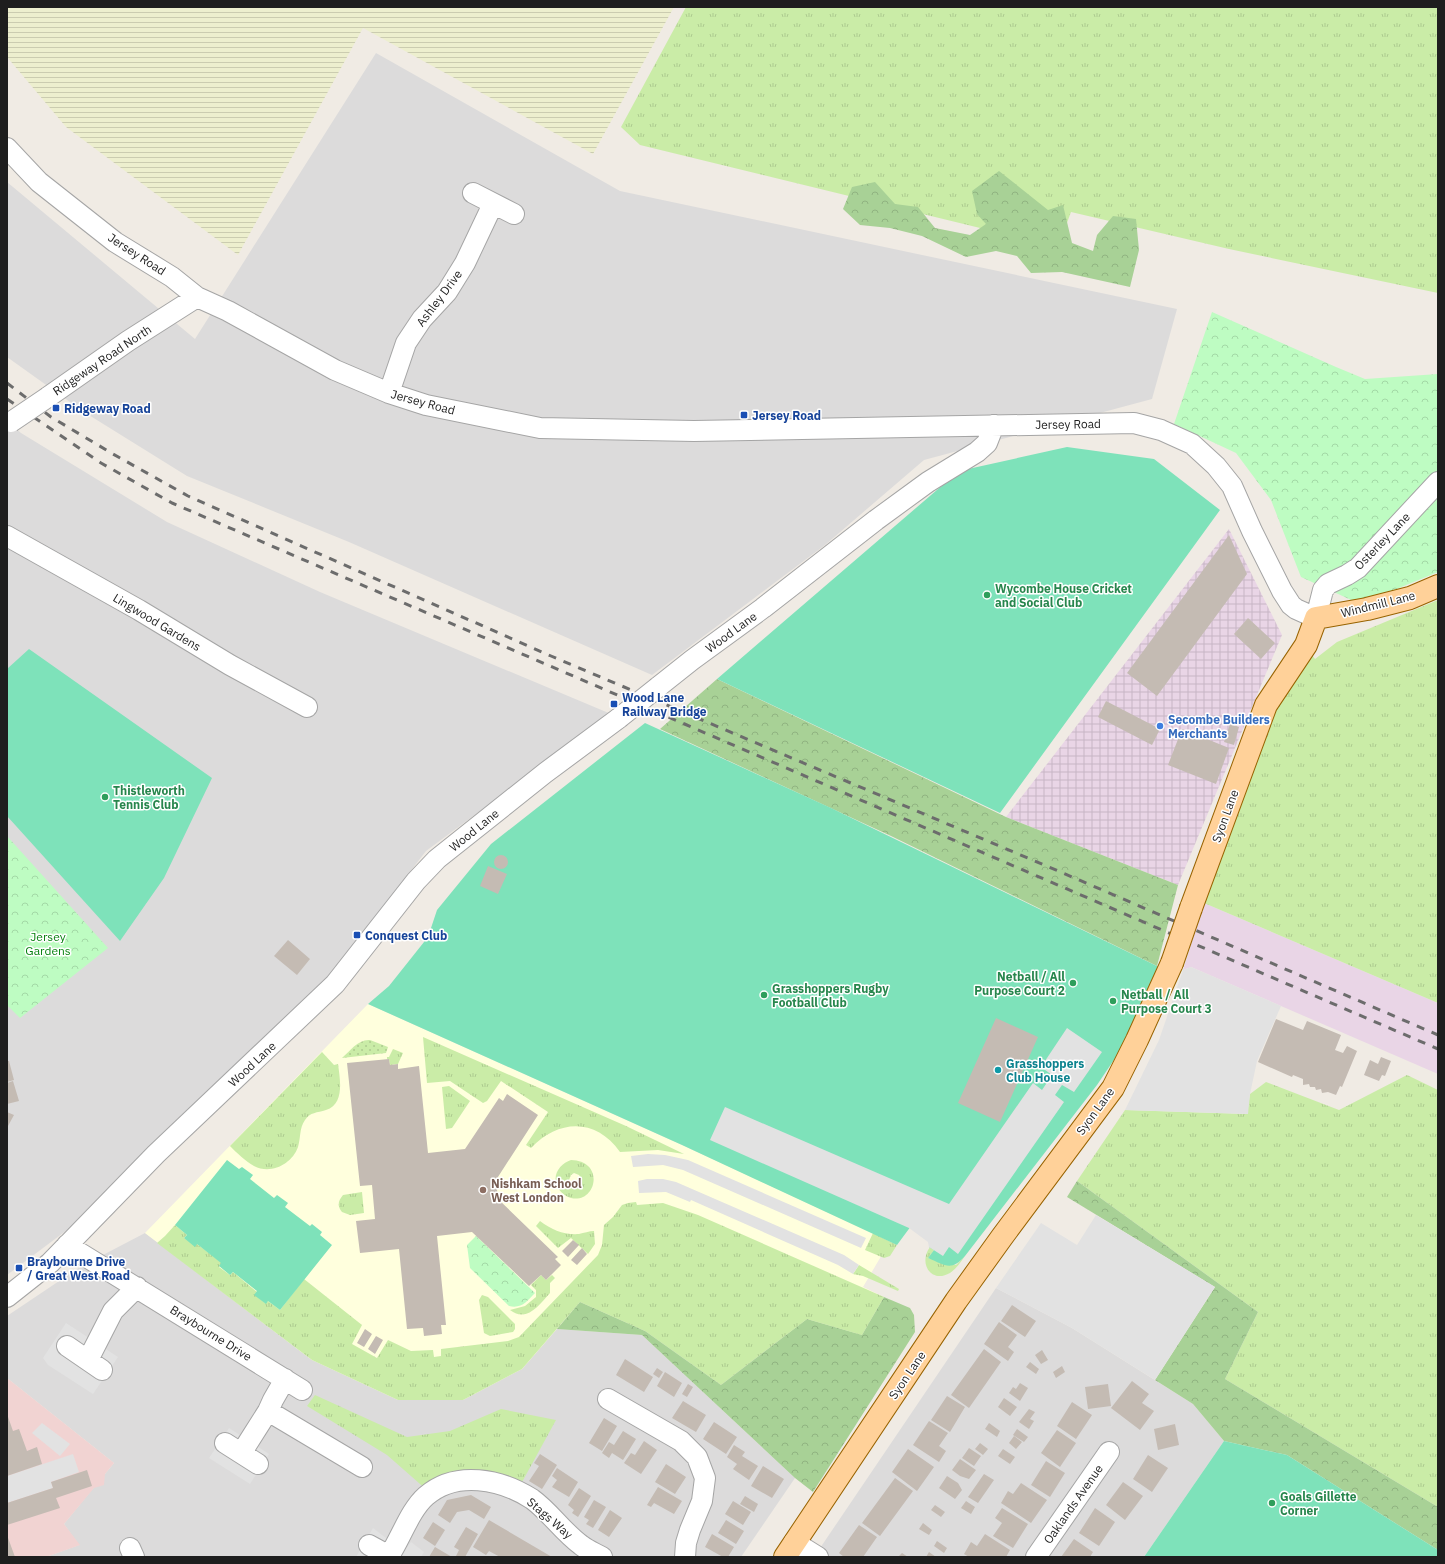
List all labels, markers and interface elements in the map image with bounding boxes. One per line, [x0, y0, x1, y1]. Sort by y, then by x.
street label: Jersey Road [105, 230, 169, 278]
street label: Ashley Drive [413, 266, 465, 329]
street label: Ridgeway Road North [50, 321, 154, 399]
street label: Jersey Road [389, 386, 457, 418]
place label: Ridgeway Road [64, 401, 151, 416]
marker: Ridgeway Road [51, 403, 61, 413]
place label: Jersey Road [752, 408, 821, 423]
marker: Jersey Road [739, 410, 749, 420]
street label: Jersey Road [1035, 416, 1101, 432]
street label: Osterley Lane [1351, 509, 1413, 573]
place label: Wycombe House Cricket and Social Club [995, 581, 1132, 610]
street label: Windmill Lane [1339, 587, 1417, 620]
street label: Lingwood Gardens [110, 590, 204, 654]
marker: Wycombe House Cricket and Social Club [982, 590, 992, 600]
street label: Wood Lane [702, 608, 760, 656]
place label: Wood Lane Railway Bridge [622, 690, 707, 719]
marker: Wood Lane Railway Bridge [609, 699, 619, 709]
place label: Secombe Builders Merchants [1168, 712, 1270, 741]
marker: Secombe Builders Merchants [1155, 721, 1165, 731]
place label: Thistleworth Tennis Club [113, 783, 185, 812]
street label: Syon Lane [1209, 787, 1242, 844]
marker: Thistleworth Tennis Club [100, 792, 110, 802]
street label: Wood Lane [446, 805, 502, 855]
place label: Conquest Club [365, 928, 447, 943]
park label: Jersey Gardens [25, 929, 71, 958]
marker: Conquest Club [352, 930, 362, 940]
place label: Netball / All Purpose Court 2 [974, 969, 1065, 998]
marker: Netball / All Purpose Court 2 [1068, 978, 1078, 988]
place label: Grasshoppers Rugby Football Club [772, 981, 889, 1010]
place label: Netball / All Purpose Court 3 [1121, 987, 1212, 1016]
marker: Grasshoppers Rugby Football Club [759, 990, 769, 1000]
marker: Netball / All Purpose Court 3 [1108, 996, 1118, 1006]
street label: Wood Lane [225, 1038, 279, 1090]
place label: Grasshoppers Club House [1006, 1056, 1084, 1085]
marker: Grasshoppers Club House [993, 1065, 1003, 1075]
street label: Syon Lane [1073, 1084, 1117, 1138]
place label: Nishkam School West London [491, 1176, 582, 1205]
marker: Nishkam School West London [478, 1185, 488, 1195]
place label: Braybourne Drive / Great West Road [27, 1254, 130, 1283]
marker: Braybourne Drive / Great West Road [14, 1263, 24, 1273]
street label: Braybourne Drive [167, 1302, 255, 1364]
street label: Syon Lane [885, 1348, 929, 1402]
street label: Oaklands Avenue [1040, 1461, 1106, 1547]
place label: Goals Gillette Corner [1280, 1489, 1357, 1518]
street label: Stags Way [524, 1494, 576, 1542]
marker: Goals Gillette Corner [1267, 1498, 1277, 1508]

